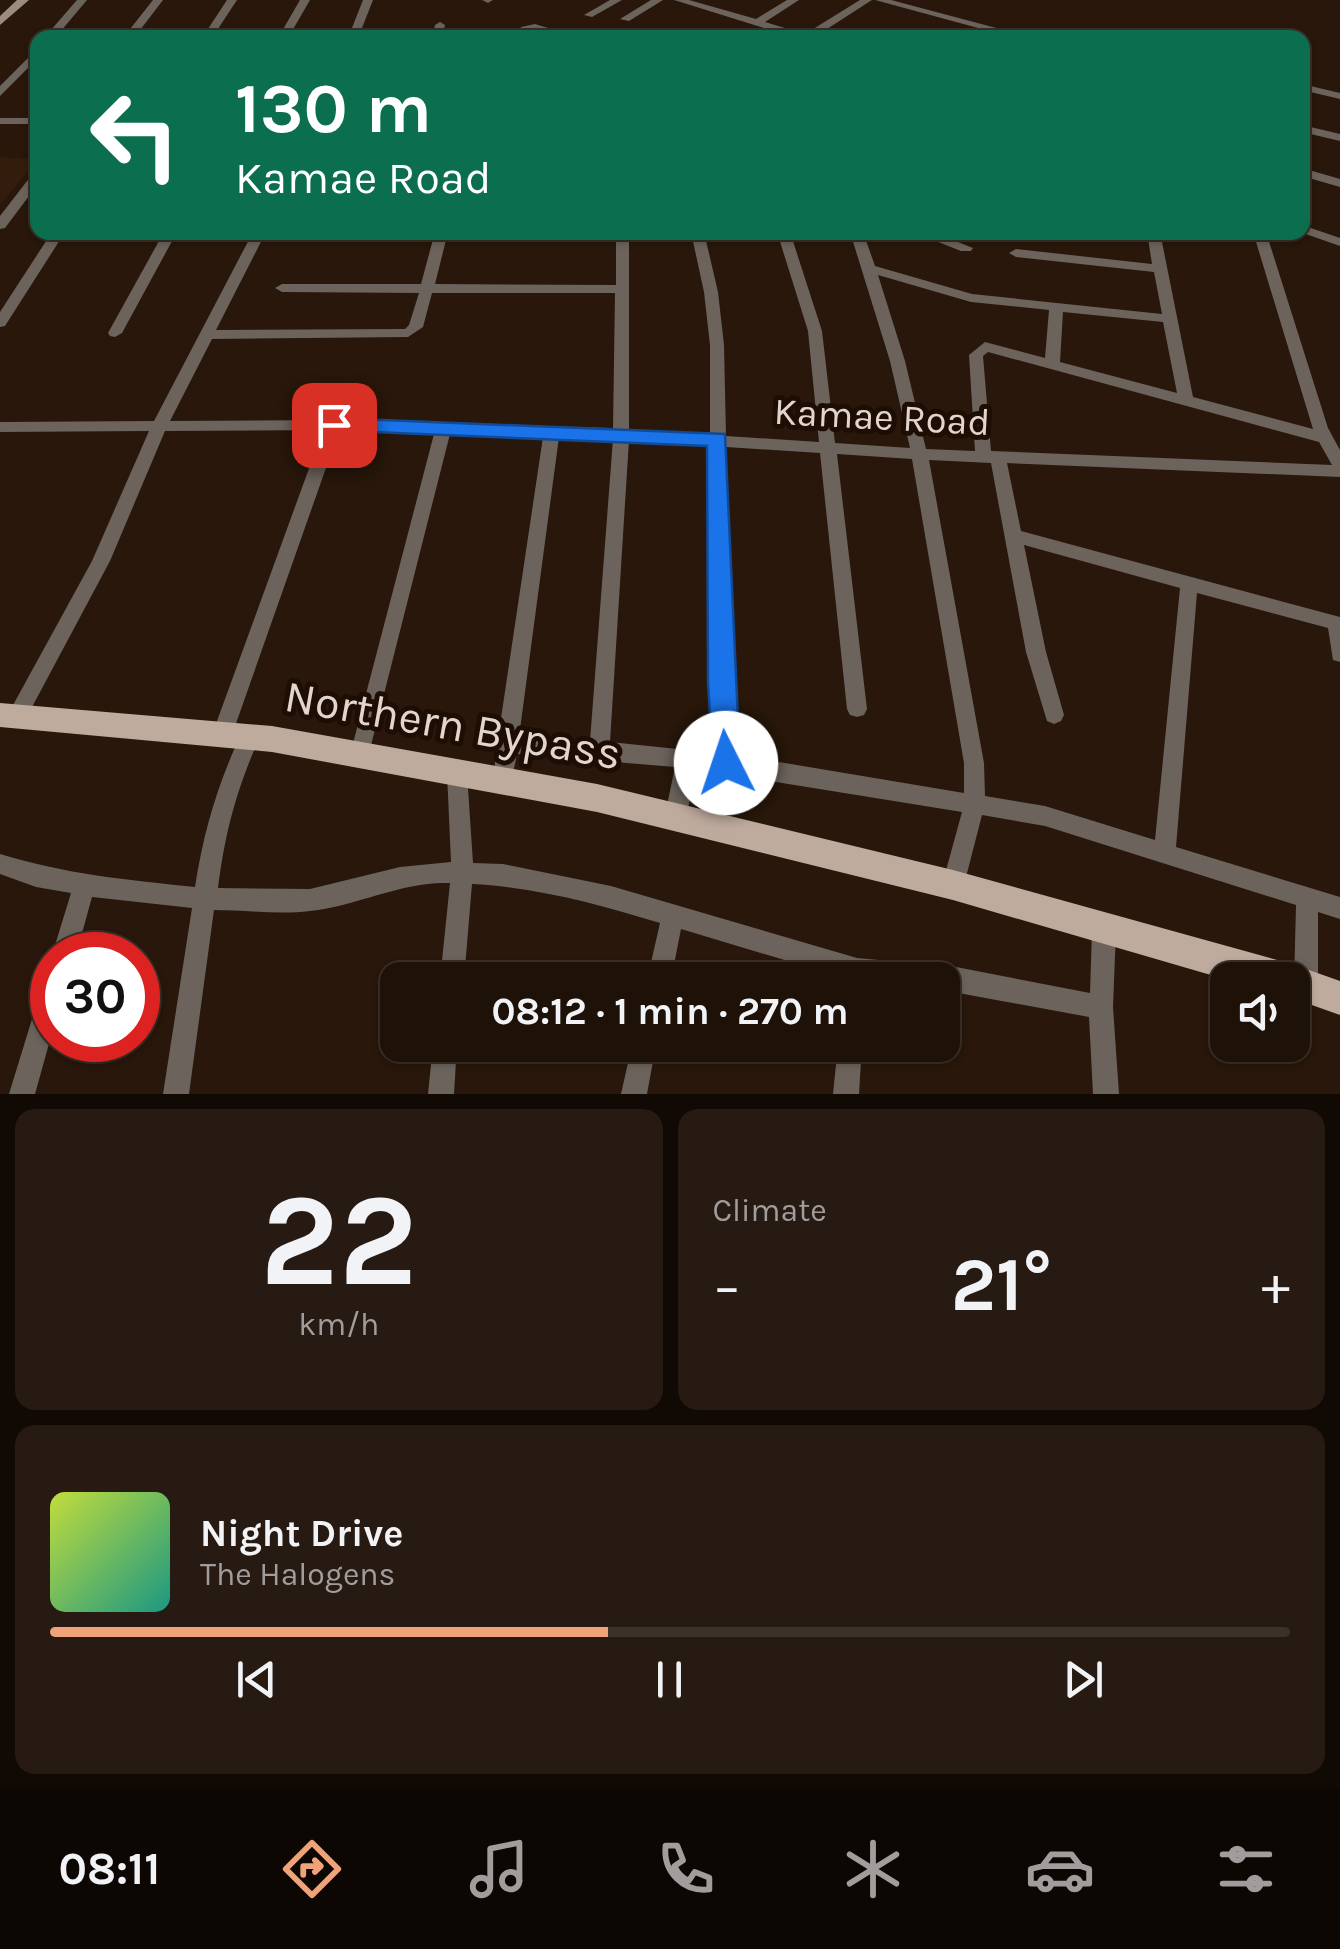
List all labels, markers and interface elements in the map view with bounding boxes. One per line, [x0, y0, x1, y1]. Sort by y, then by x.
text: 130 m [235, 68, 432, 150]
icon: left [70, 70, 200, 200]
text: Kamae Road [235, 152, 491, 204]
pin [292, 383, 377, 468]
street label: Kamae Road [773, 389, 991, 445]
icon: arrive [307, 398, 362, 453]
street label: Northern Bypass [281, 670, 625, 781]
position arrow [674, 711, 778, 815]
speed limit sign: 30 [30, 932, 160, 1062]
map controls [1210, 962, 1310, 1062]
button: sound [1210, 962, 1310, 1062]
text: 08:12 · 1 min · 270 m [491, 989, 849, 1034]
text: 22 [260, 1165, 417, 1317]
text: Climate [713, 1192, 827, 1229]
text: 21° [951, 1241, 1052, 1329]
text: − [713, 1254, 741, 1318]
text: + [1261, 1254, 1290, 1318]
text: km/h [298, 1306, 379, 1343]
text: Night Drive [200, 1511, 403, 1556]
text: The Halogens [200, 1556, 395, 1593]
icon: previous [229, 1652, 284, 1707]
icon: pause [642, 1652, 697, 1707]
icon: next [1056, 1652, 1111, 1707]
icon: directions [277, 1834, 347, 1904]
icon: music [464, 1834, 534, 1904]
icon: phone [651, 1834, 721, 1904]
icon: climate [838, 1834, 908, 1904]
icon: car [1025, 1834, 1095, 1904]
icon: filters [1211, 1834, 1281, 1904]
text: 08:11 [58, 1843, 160, 1895]

